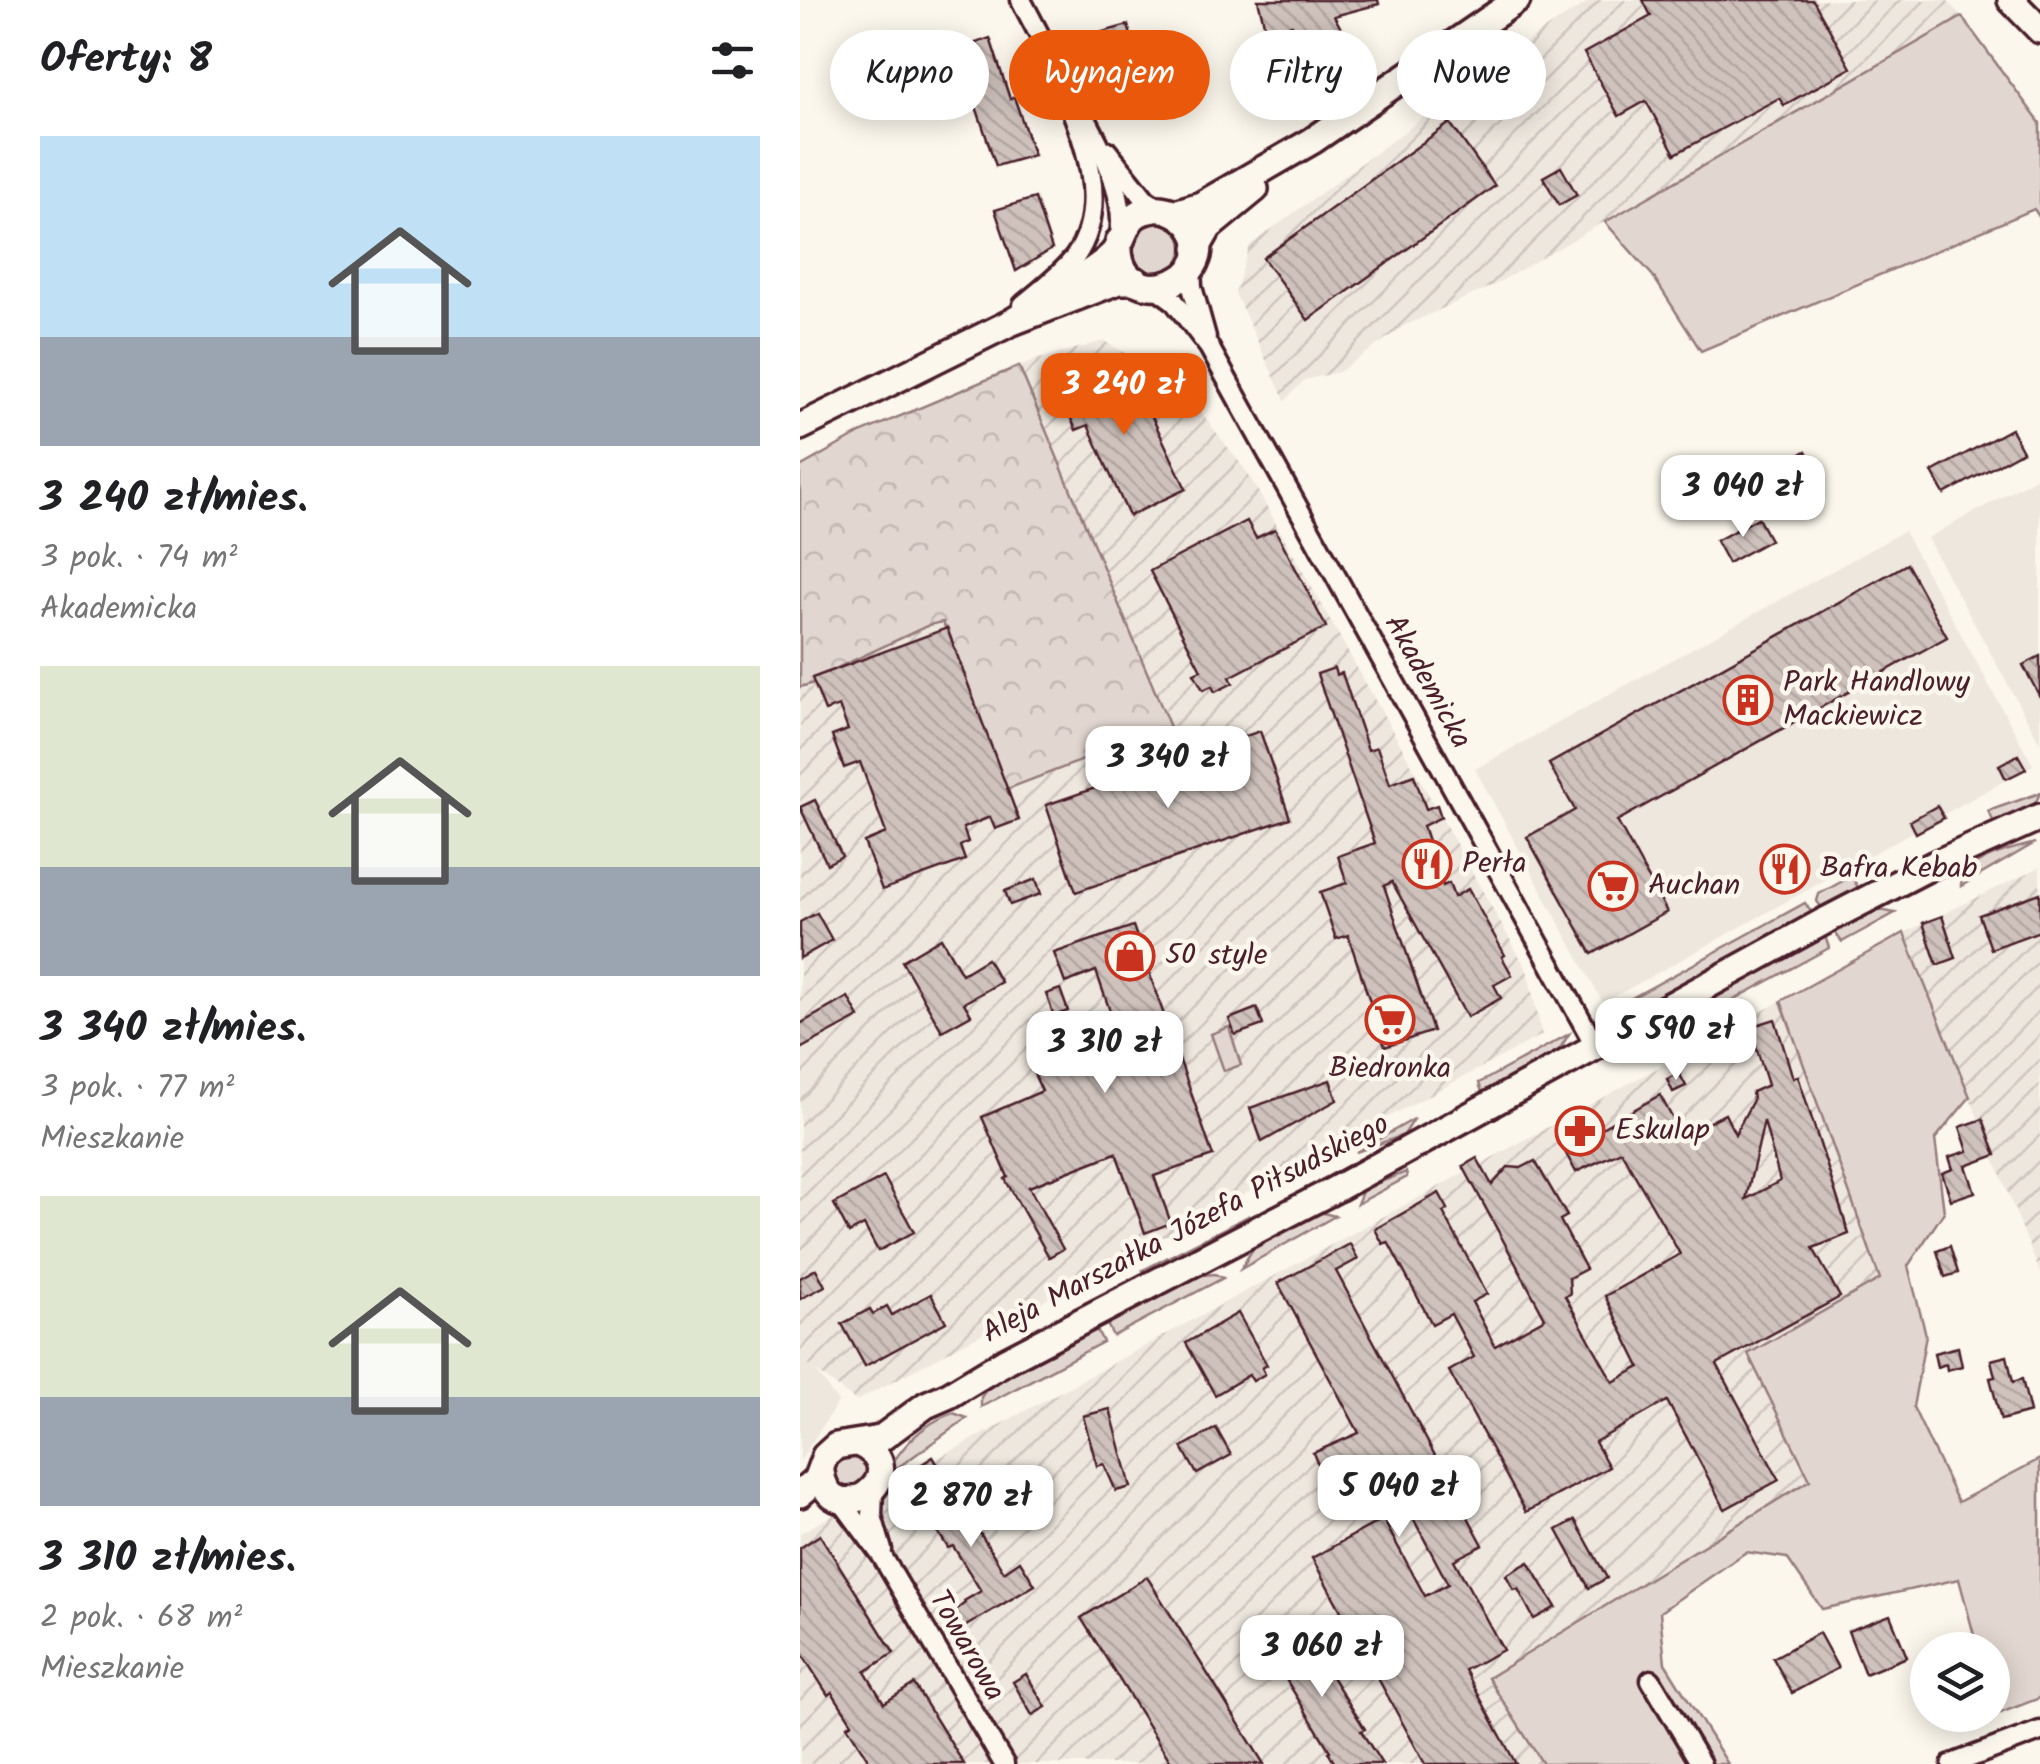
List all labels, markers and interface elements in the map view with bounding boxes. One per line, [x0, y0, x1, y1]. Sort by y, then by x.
text: Oferty: 8 [40, 27, 212, 94]
chip: Kupno [830, 30, 989, 120]
chip: Wynajem [1009, 30, 1210, 120]
chip: Filtry [1230, 30, 1377, 120]
chip: Nowe [1397, 30, 1546, 120]
icon: filters [705, 33, 760, 88]
icon: home [310, 201, 490, 381]
pin: 3 240 zł [1021, 353, 1227, 438]
text: 3 240 zł [1063, 360, 1185, 411]
pin: 3 040 zł [1640, 455, 1846, 540]
text: 3 040 zł [1683, 462, 1803, 513]
text: 3 240 zł/mies. [40, 466, 308, 533]
text: 3 pok. · 74 m² [40, 533, 237, 584]
text: Akademicka [40, 584, 197, 635]
street label: Akademicka [1370, 606, 1484, 758]
place label: Park Handlowy Mackiewicz [1783, 659, 1971, 741]
building icon: Park Handlowy Mackiewicz [1722, 674, 1774, 726]
pin: 3 340 zł [1065, 726, 1271, 811]
icon: home [310, 731, 490, 911]
text: 3 340 zł [1107, 733, 1229, 784]
restaurant icon: Perła [1401, 838, 1453, 890]
place label: Perła [1462, 840, 1527, 888]
restaurant icon: Bafra Kebab [1759, 843, 1811, 895]
place label: Bafra Kebab [1820, 845, 1978, 893]
supermarket icon: Auchan [1587, 860, 1639, 912]
place label: Auchan [1648, 862, 1740, 910]
shop icon: 50 style [1104, 930, 1156, 982]
place label: 50 style [1165, 932, 1267, 980]
supermarket icon: Biedronka [1364, 994, 1416, 1046]
text: 3 340 zł/mies. [40, 996, 306, 1063]
pin: 5 590 zł [1573, 998, 1779, 1083]
text: 5 590 zł [1617, 1005, 1735, 1056]
pin: 3 310 zł [1002, 1011, 1208, 1096]
text: 3 310 zł [1048, 1018, 1162, 1069]
place label: Biedronka [1329, 1045, 1451, 1093]
text: 3 pok. · 77 m² [40, 1063, 234, 1114]
street label: Aleja Marszałka Józefa Piłsudskiego [974, 1101, 1398, 1357]
pharmacy icon: Eskulap [1554, 1105, 1606, 1157]
place label: Eskulap [1615, 1107, 1710, 1155]
text: Mieszkanie [40, 1114, 184, 1165]
icon: home [310, 1261, 490, 1441]
pin: 5 040 zł [1296, 1455, 1502, 1540]
text: 5 040 zł [1340, 1462, 1458, 1513]
pin: 2 870 zł [868, 1465, 1074, 1550]
text: 2 870 zł [910, 1472, 1032, 1523]
text: 3 310 zł/mies. [40, 1526, 296, 1593]
street label: Towarowa [915, 1581, 1017, 1711]
text: 2 pok. · 68 m² [40, 1593, 242, 1644]
pin: 3 060 zł [1219, 1615, 1425, 1700]
text: 3 060 zł [1262, 1622, 1382, 1673]
map controls [1910, 1632, 2010, 1732]
button: layers [1910, 1632, 2010, 1732]
text: Mieszkanie [40, 1644, 184, 1695]

